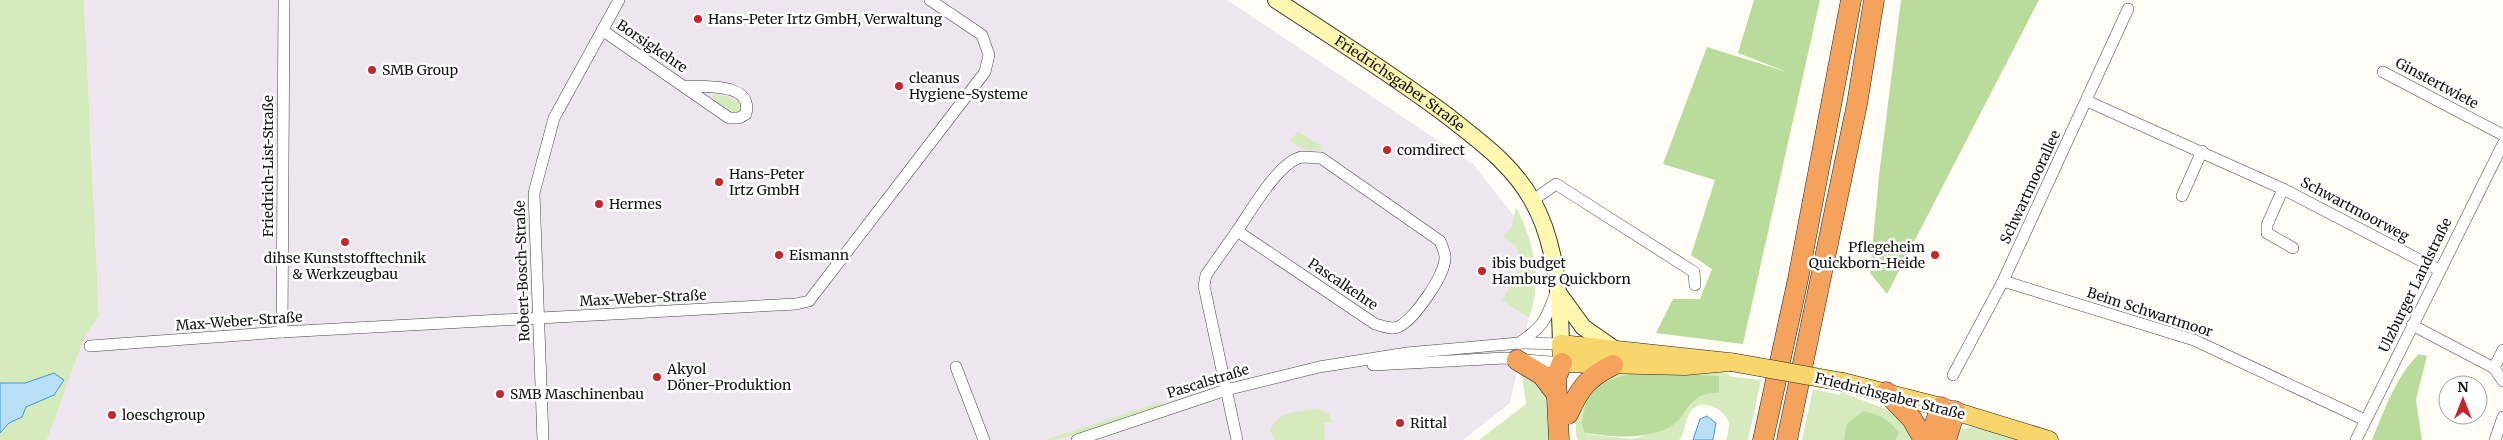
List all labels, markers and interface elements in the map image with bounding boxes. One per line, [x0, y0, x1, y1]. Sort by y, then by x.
place label: Hans-Peter Irtz GmbH, Verwaltung [708, 10, 943, 28]
marker: Hans-Peter Irtz GmbH, Verwaltung [692, 13, 704, 25]
street label: Borsigkehre [613, 16, 691, 76]
street label: Friedrichsgaber Straße [1331, 32, 1468, 135]
street label: Ginstertwiete [2392, 54, 2482, 112]
place label: SMB Group [382, 61, 458, 79]
marker: SMB Group [366, 64, 378, 76]
place label: cleanus Hygiene-Systeme [909, 69, 1028, 103]
marker: cleanus Hygiene-Systeme [893, 80, 905, 92]
street label: Friedrich-List-Straße [259, 95, 277, 237]
street label: Schwartmoorallee [1996, 127, 2064, 247]
place label: comdirect [1397, 141, 1466, 159]
marker: comdirect [1381, 144, 1393, 156]
place label: Hans-Peter Irtz GmbH [729, 165, 805, 199]
street label: Schwartmoorweg [2298, 173, 2413, 245]
marker: Hans-Peter Irtz GmbH [713, 176, 725, 188]
place label: Hermes [609, 195, 662, 213]
marker: Hermes [593, 198, 605, 210]
street label: Robert-Bosch-Straße [511, 200, 533, 342]
street label: Ulzburger Landstraße [2375, 215, 2455, 355]
marker: dihse Kunststofftechnik & Werkzeugbau [339, 236, 351, 248]
place label: Pflegeheim Quickborn-Heide [1809, 238, 1925, 272]
place label: Eismann [789, 246, 849, 264]
place label: dihse Kunststofftechnik & Werkzeugbau [264, 249, 426, 283]
marker: Eismann [773, 249, 785, 261]
marker: Pflegeheim Quickborn-Heide [1929, 249, 1941, 261]
street label: Pascalkehre [1305, 254, 1381, 314]
place label: ibis budget Hamburg Quickborn [1492, 254, 1631, 288]
marker: ibis budget Hamburg Quickborn [1476, 265, 1488, 277]
street label: Beim Schwartmoor [2085, 283, 2215, 341]
street label: Max-Weber-Straße [579, 286, 707, 310]
street label: Max-Weber-Straße [175, 308, 303, 334]
place label: Akyol Döner-Produktion [666, 360, 791, 394]
street label: Pascalstraße [1165, 360, 1251, 402]
street label: Friedrichsgaber Straße [1813, 369, 1967, 423]
marker: Akyol Döner-Produktion [651, 371, 663, 383]
north arrow [2438, 375, 2488, 425]
text: N [2457, 378, 2469, 396]
place label: SMB Maschinenbau [510, 385, 644, 403]
marker: SMB Maschinenbau [494, 388, 506, 400]
place label: loeschgroup [122, 406, 205, 424]
marker: loeschgroup [106, 409, 118, 421]
place label: Rittal [1410, 414, 1448, 432]
marker: Rittal [1394, 417, 1406, 429]

